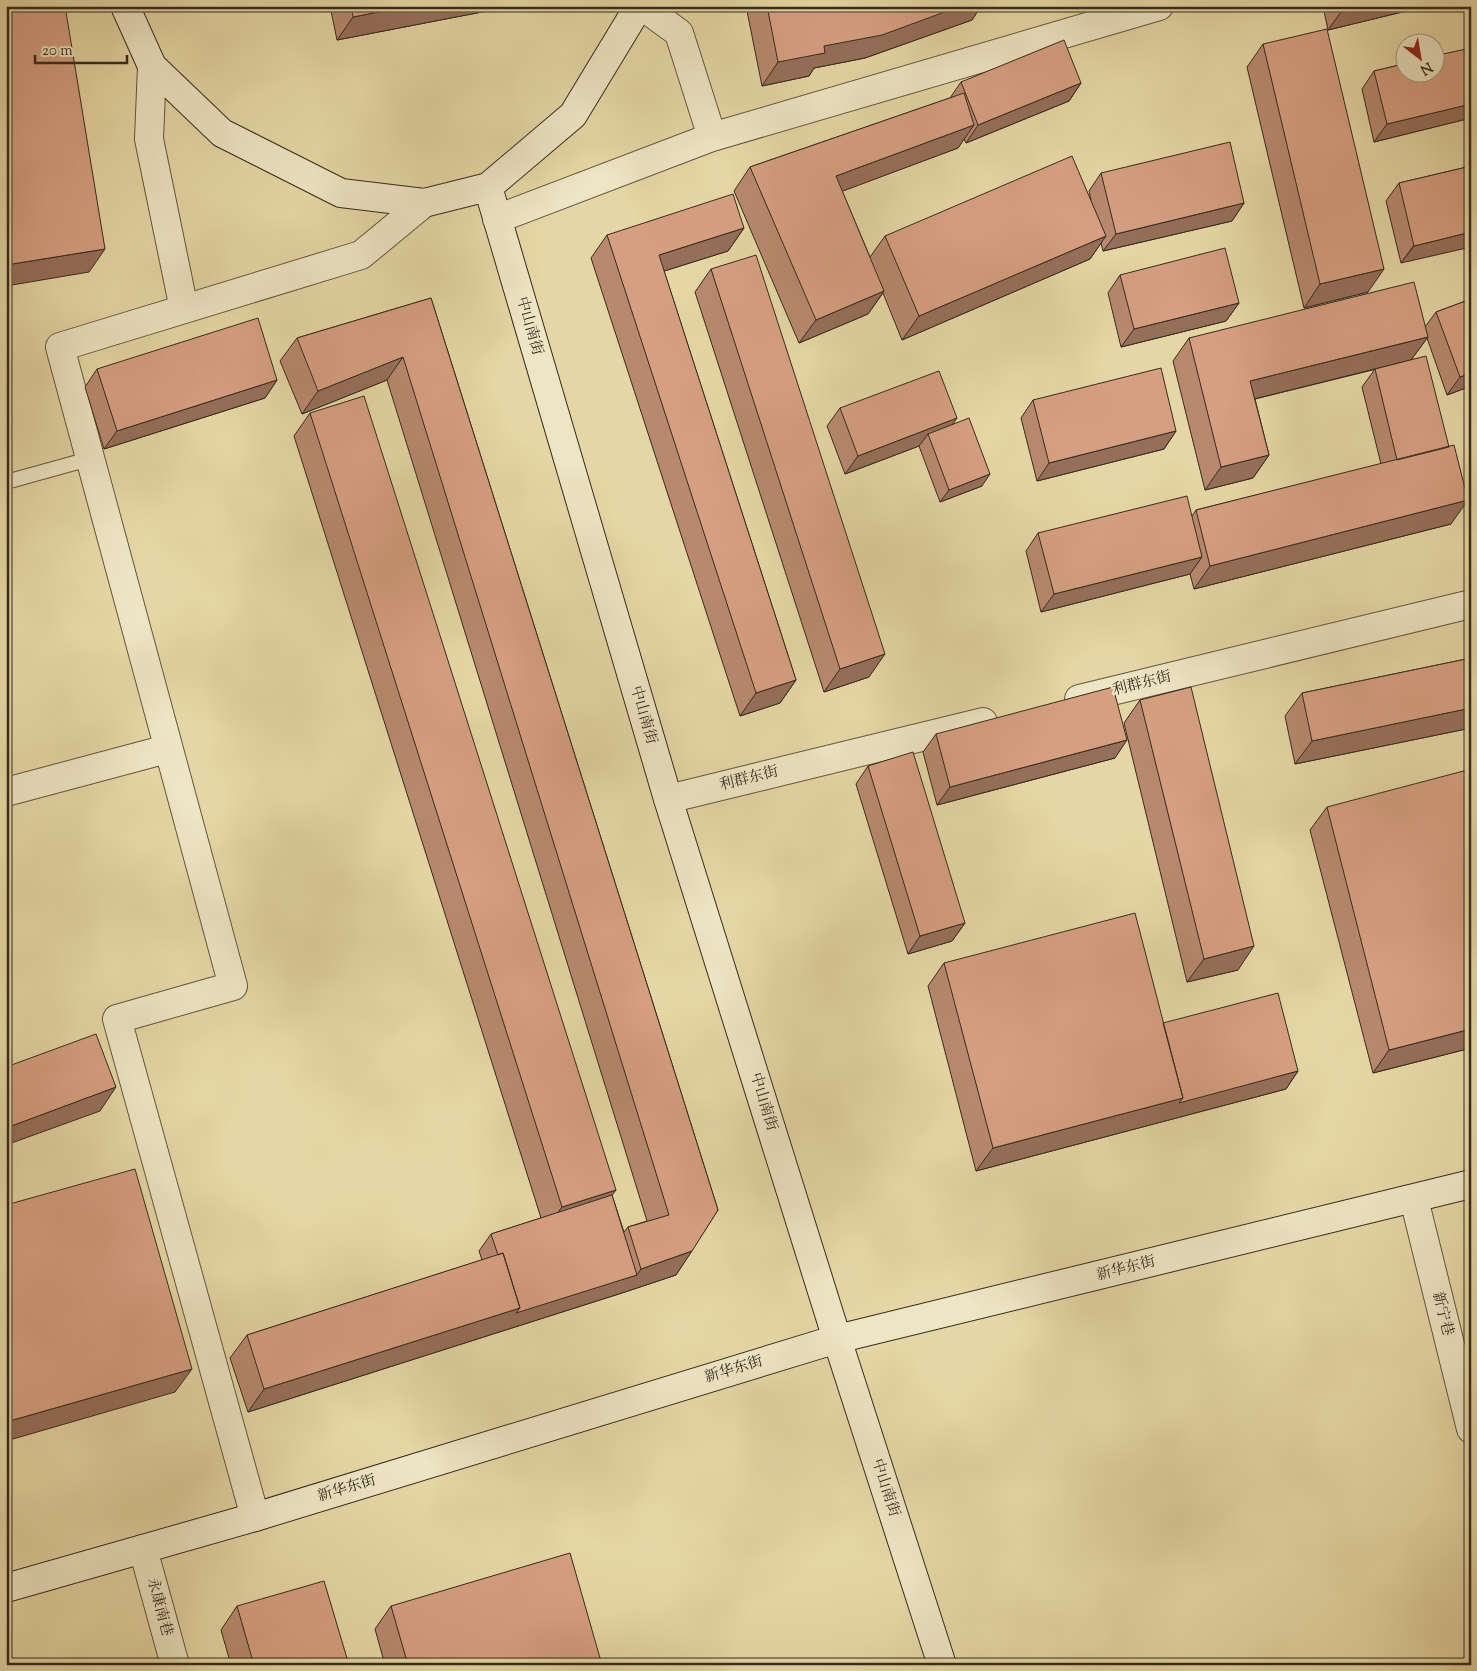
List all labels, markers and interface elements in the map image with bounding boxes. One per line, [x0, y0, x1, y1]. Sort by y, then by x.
scale bar [35, 32, 128, 64]
north arrow [1394, 32, 1444, 82]
text: 20 m [42, 41, 73, 62]
text: N [1416, 56, 1436, 79]
street label: 中山南街 [511, 294, 547, 358]
street label: 利群东街 [1110, 667, 1174, 701]
street label: 中山南街 [625, 683, 661, 747]
street label: 利群东街 [717, 762, 781, 796]
street label: 中山南街 [744, 1070, 782, 1134]
street label: 新华东街 [1094, 1252, 1158, 1286]
street label: 新宁巷 [1426, 1290, 1458, 1338]
street label: 新华东街 [702, 1351, 766, 1389]
street label: 中山南街 [866, 1456, 904, 1520]
street label: 新华东街 [315, 1470, 379, 1508]
street label: 永康南巷 [141, 1575, 177, 1639]

